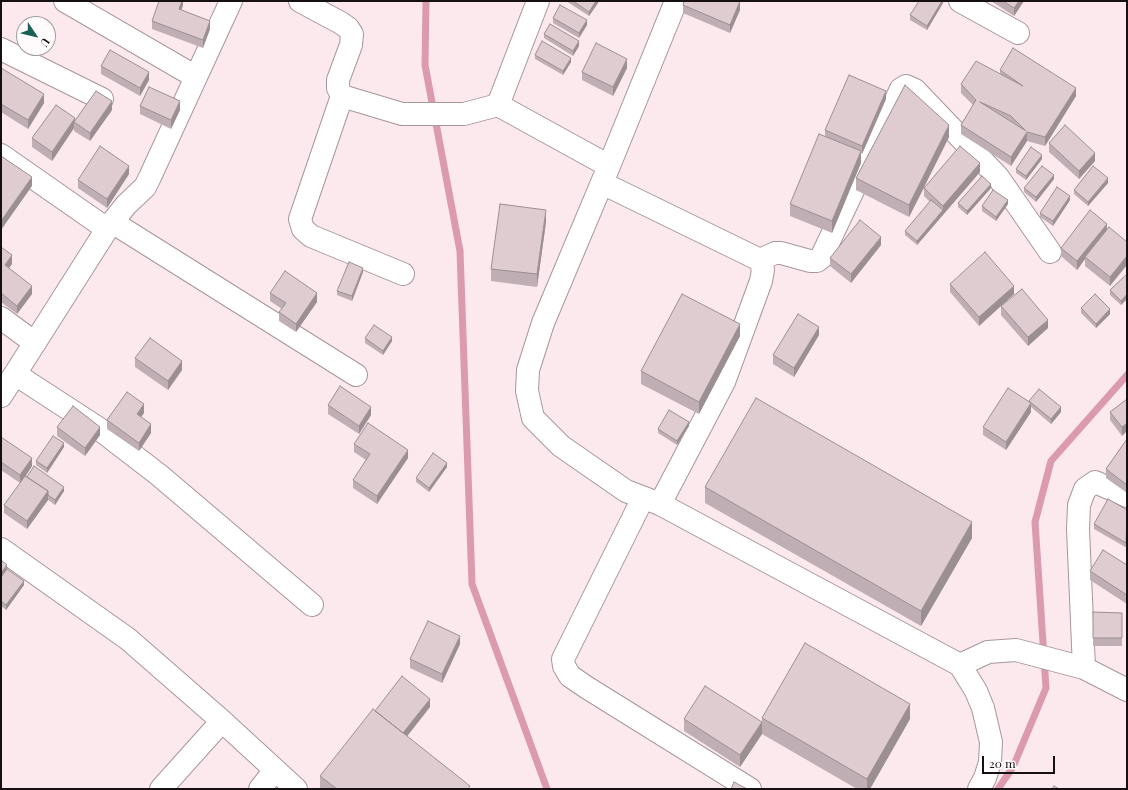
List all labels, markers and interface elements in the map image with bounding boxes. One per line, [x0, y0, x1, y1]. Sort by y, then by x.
north arrow [16, 16, 56, 56]
text: U [37, 35, 54, 50]
scale bar [984, 748, 1057, 774]
text: 20 m [989, 755, 1016, 771]

